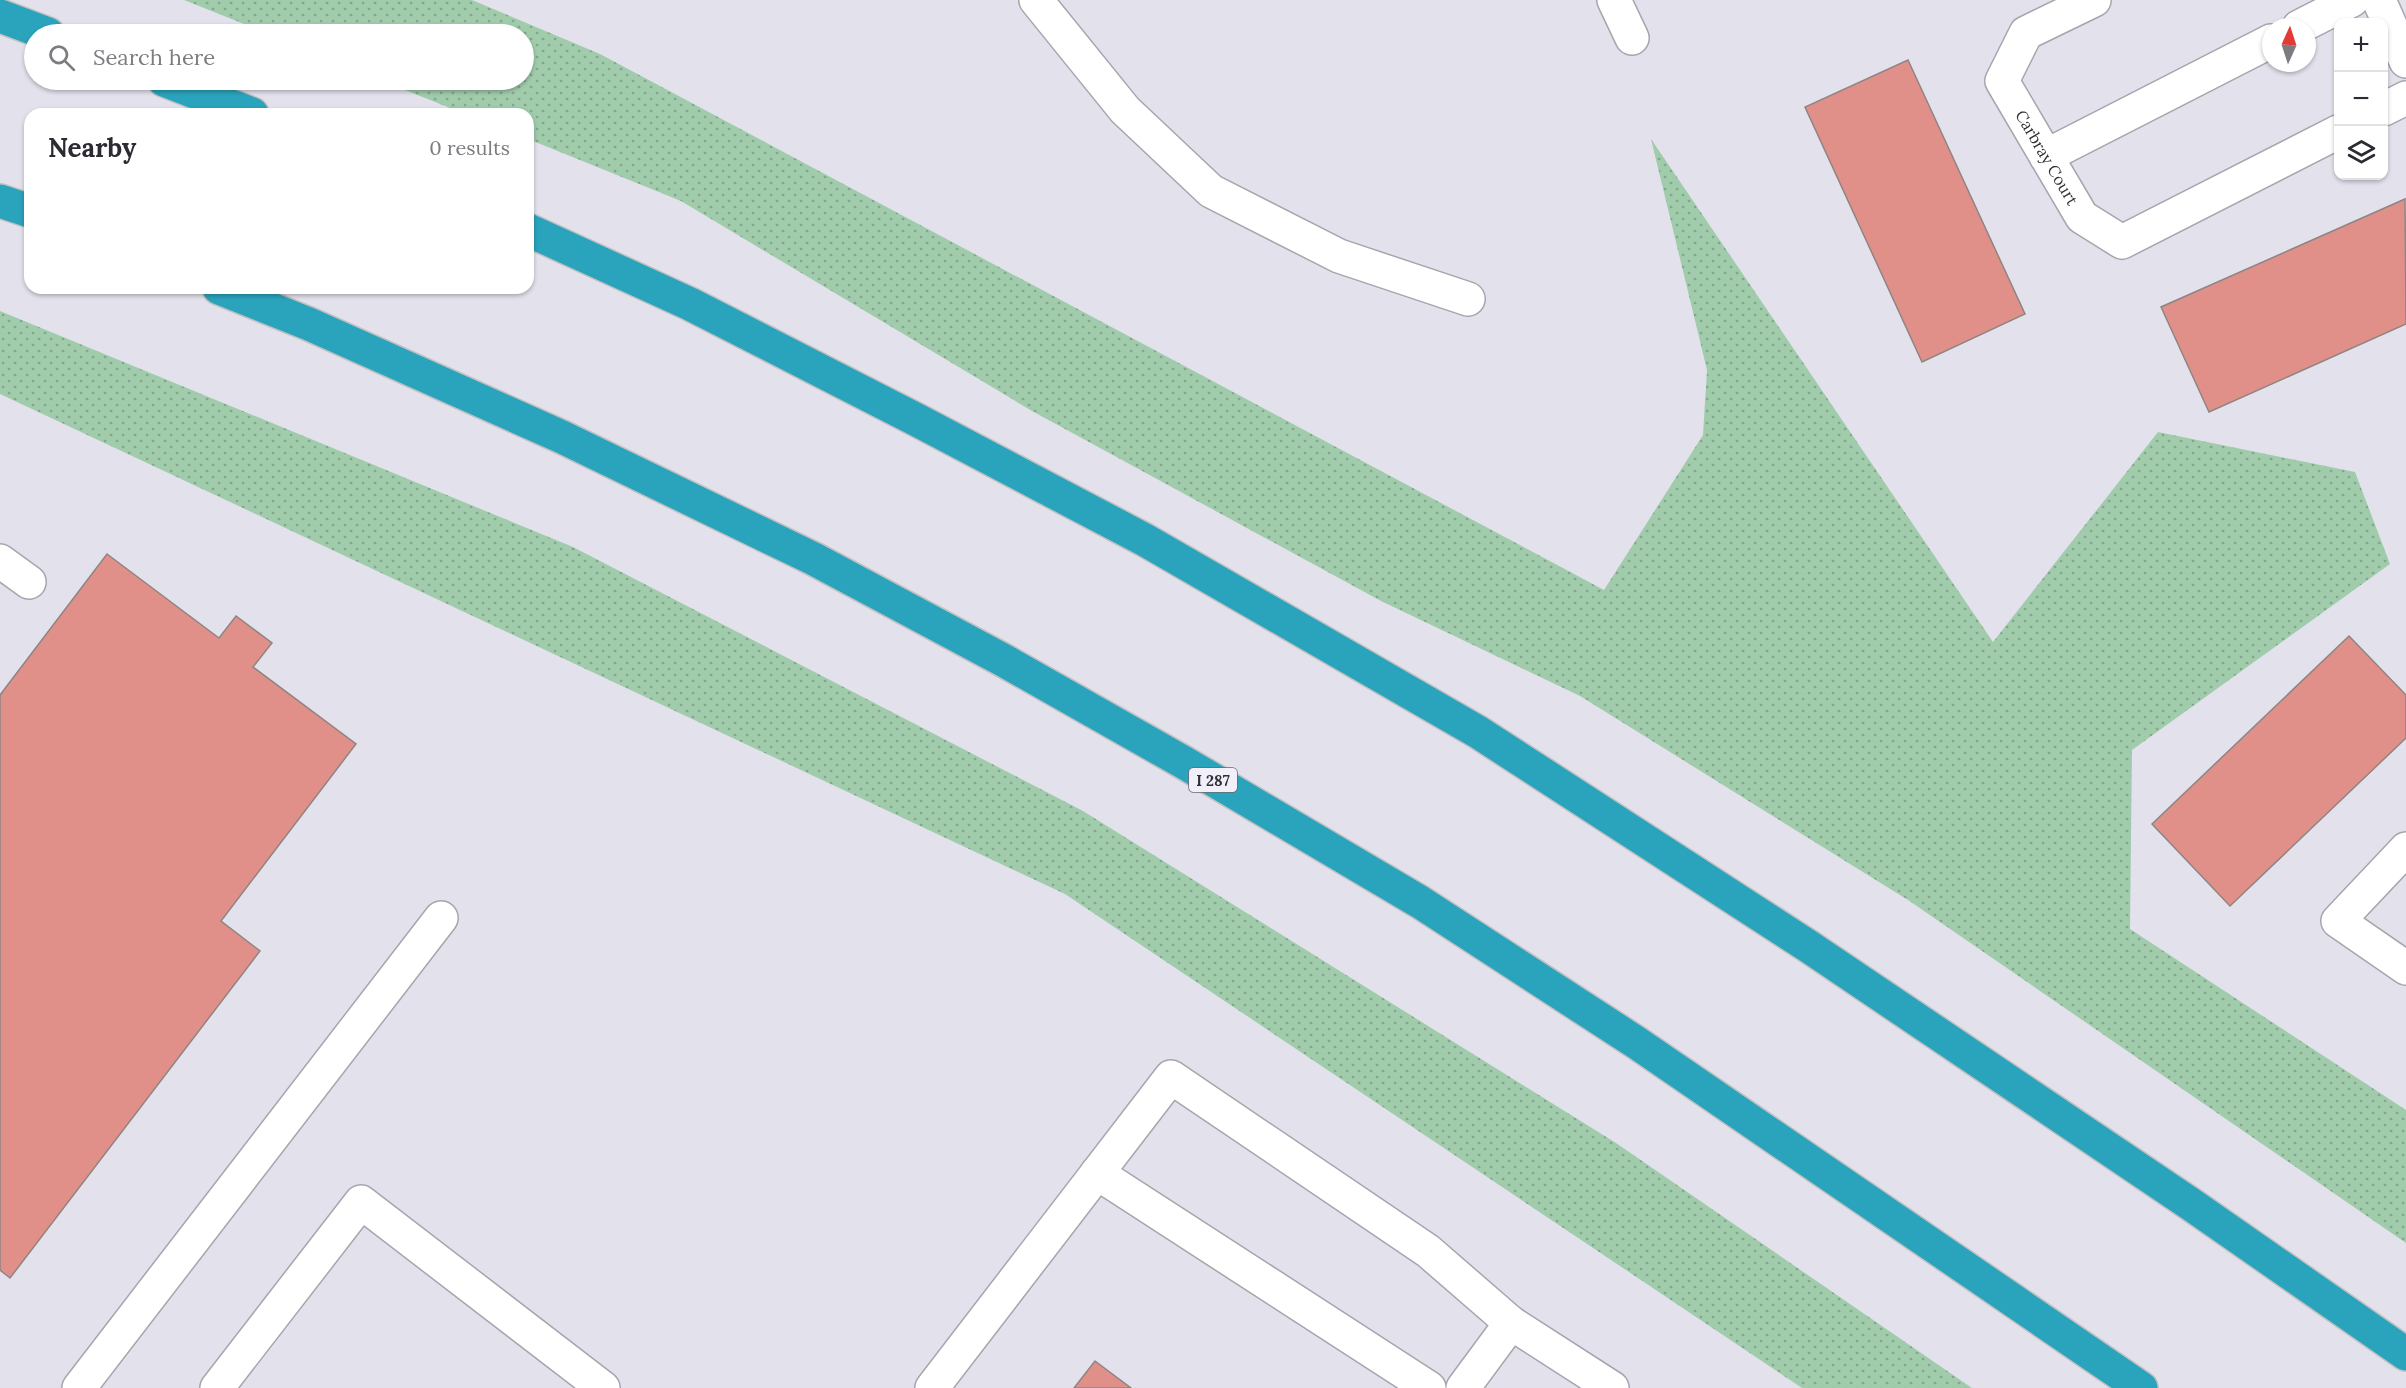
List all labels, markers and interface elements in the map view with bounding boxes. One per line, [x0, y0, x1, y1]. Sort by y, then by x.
north arrow [2262, 18, 2316, 72]
map controls [2334, 18, 2388, 180]
button: + [2334, 18, 2388, 72]
search box [24, 24, 534, 90]
icon: search [45, 41, 78, 74]
text: Search here [93, 43, 215, 71]
button: − [2334, 72, 2388, 126]
street label: Carbray Court [2011, 106, 2083, 209]
button: layers [2334, 126, 2388, 180]
text: Nearby [48, 131, 136, 164]
text: 0 results [429, 135, 510, 160]
road number: I 287 [1189, 768, 1237, 792]

